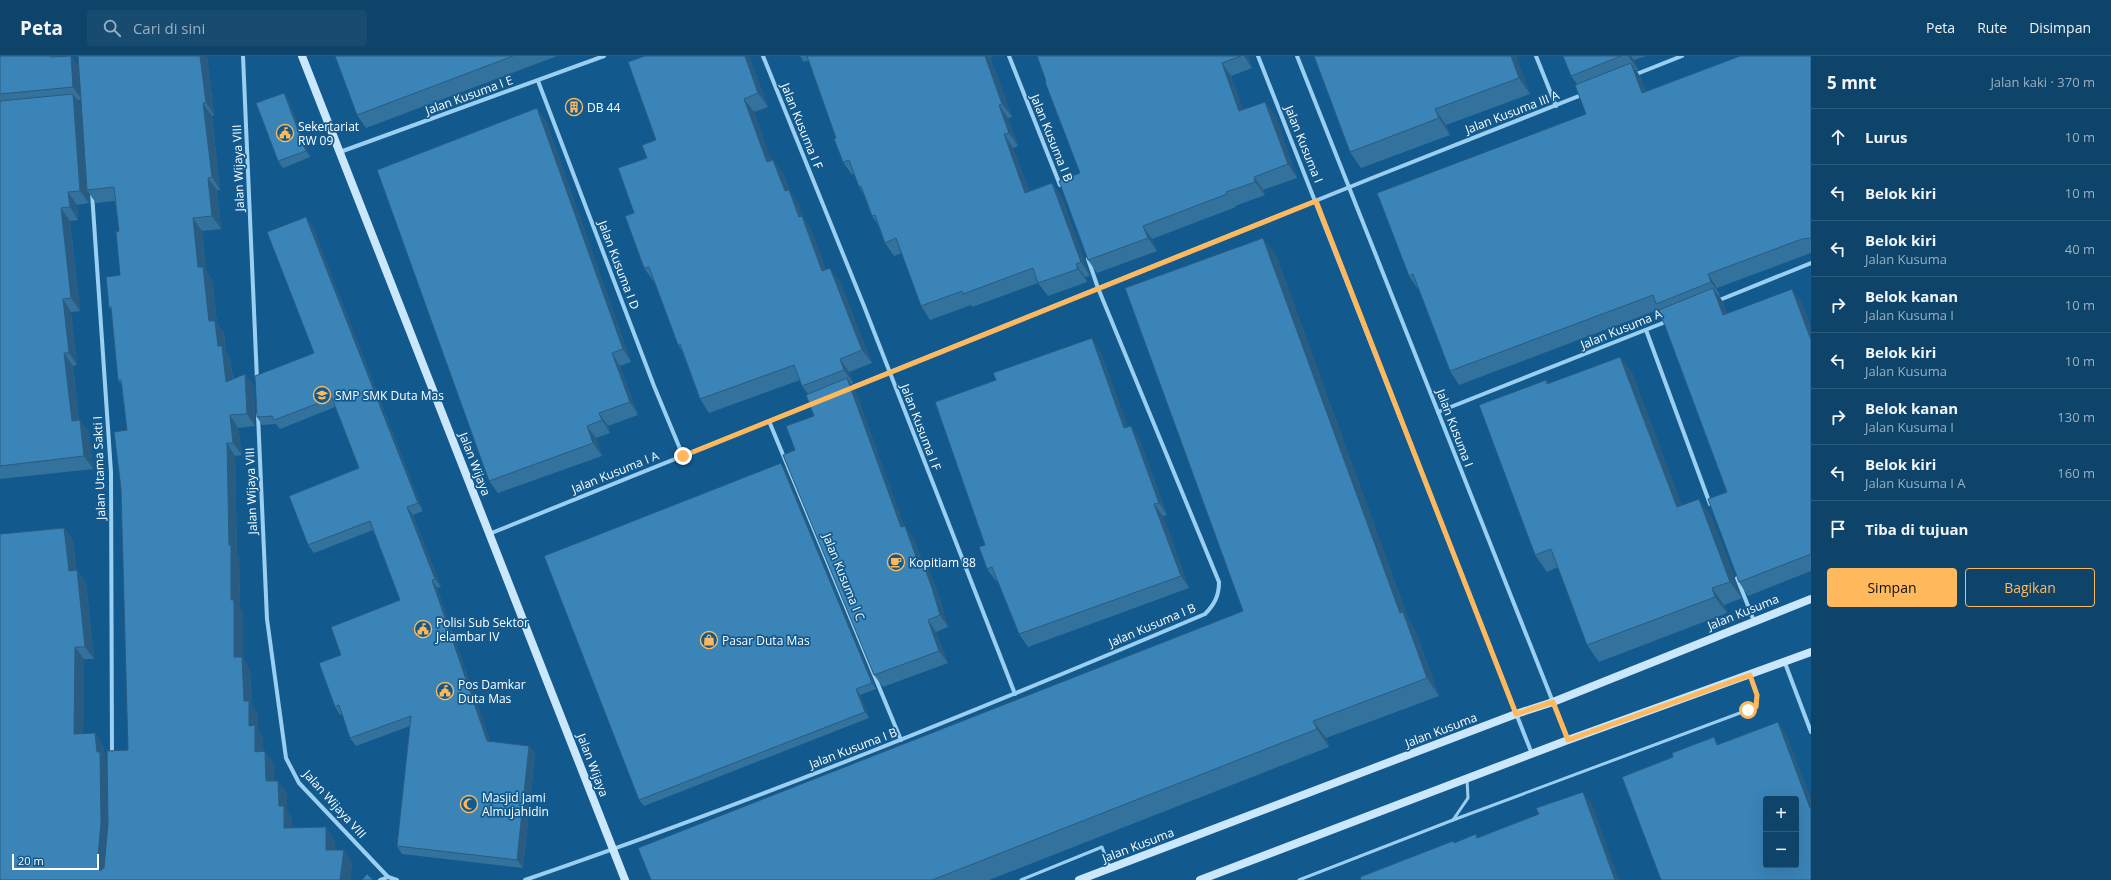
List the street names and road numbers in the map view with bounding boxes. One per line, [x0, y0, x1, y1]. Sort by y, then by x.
street label: Jalan Kusuma I E [422, 71, 515, 119]
street label: Jalan Kusuma I F [777, 80, 827, 172]
street label: Jalan Kusuma III A [1462, 86, 1562, 138]
street label: Jalan Kusuma I B [1026, 91, 1077, 185]
street label: Jalan Kusuma I [1280, 102, 1327, 185]
street label: Jalan Wijaya VIII [228, 124, 248, 213]
street label: Jalan Kusuma I D [594, 217, 644, 312]
street label: Jalan Kusuma A [1577, 305, 1665, 353]
street label: Jalan Kusuma I F [896, 380, 945, 473]
street label: Jalan Kusuma I [1432, 386, 1478, 469]
street label: Jalan Utama Sakti I [89, 416, 109, 521]
street label: Jalan Wijaya [455, 429, 495, 498]
street label: Jalan Wijaya VIII [241, 447, 261, 536]
street label: Jalan Kusuma I A [568, 447, 662, 498]
street label: Jalan Kusuma I C [818, 530, 869, 624]
street label: Jalan Kusuma [1704, 590, 1781, 634]
street label: Jalan Kusuma I B [1105, 599, 1198, 651]
street label: Jalan Kusuma [1402, 709, 1479, 752]
street label: Jalan Kusuma I B [806, 723, 900, 773]
street label: Jalan Wijaya [573, 730, 613, 799]
street label: Jalan Wijaya VIII [299, 765, 370, 842]
street label: Jalan Kusuma [1099, 824, 1176, 867]

